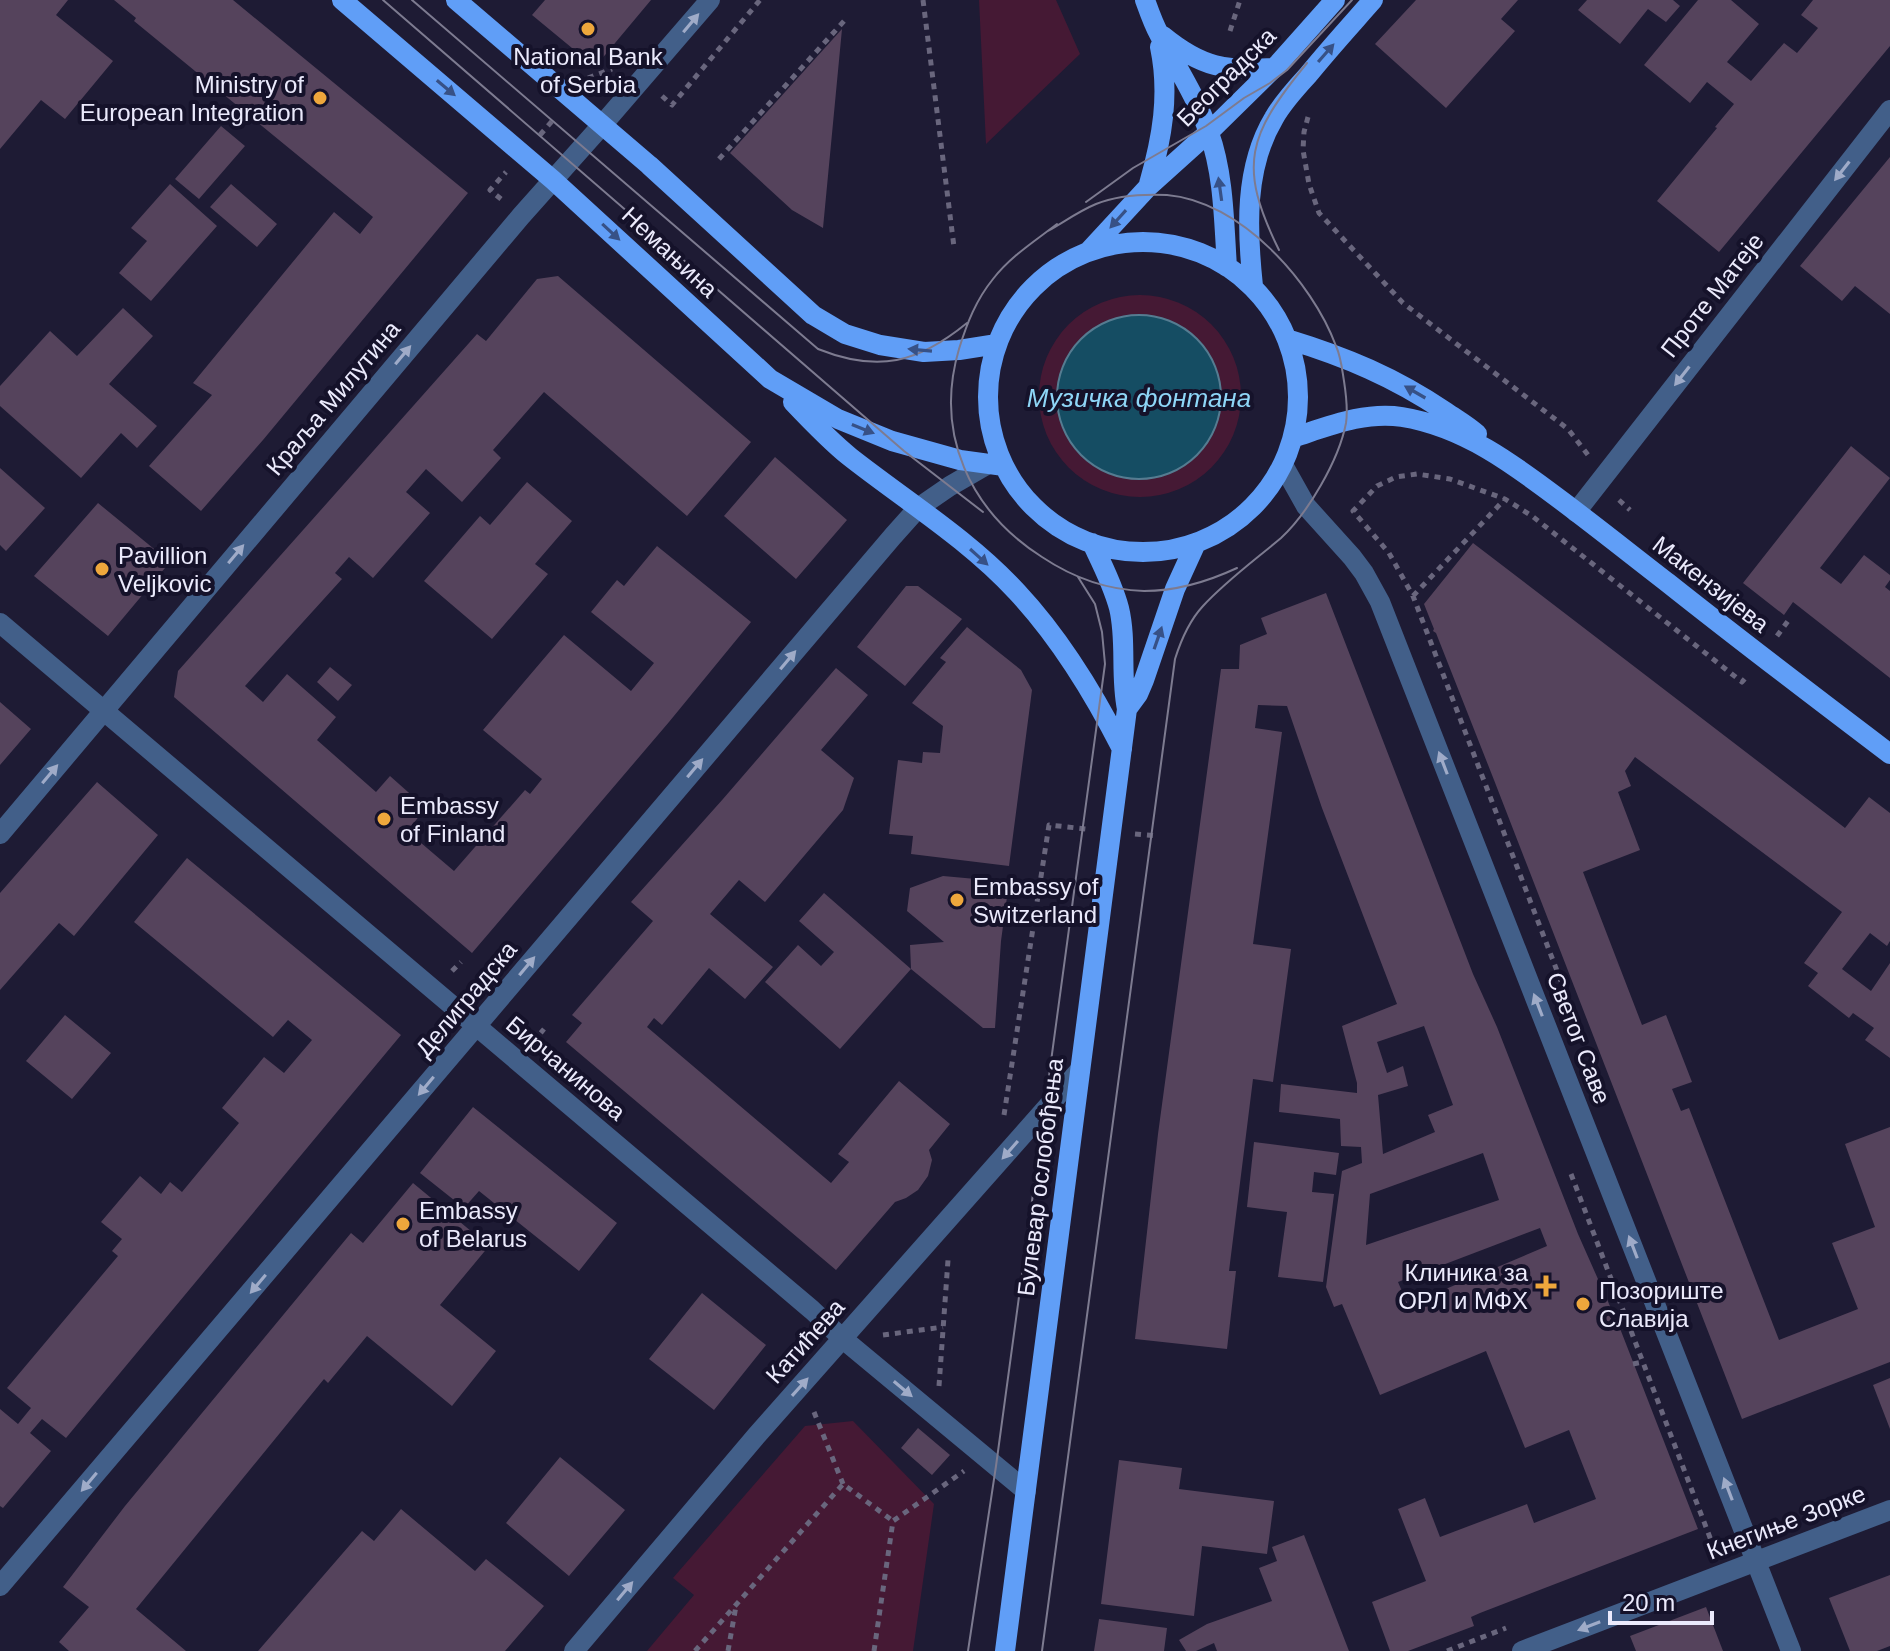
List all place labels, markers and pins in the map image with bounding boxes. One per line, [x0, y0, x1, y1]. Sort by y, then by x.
marker: National Bank of Serbia [579, 20, 597, 38]
place label: National Bank of Serbia [513, 43, 664, 98]
place label: Ministry of European Integration [80, 71, 304, 126]
marker: Ministry of European Integration [311, 89, 329, 107]
place label: Pavillion Veljkovic [118, 542, 211, 597]
marker: Pavillion Veljkovic [93, 560, 111, 578]
place label: Embassy of Finland [400, 792, 505, 847]
marker: Embassy of Finland [375, 810, 393, 828]
place label: Embassy of Switzerland [973, 873, 1099, 928]
marker: Embassy of Switzerland [948, 891, 966, 909]
place label: Embassy of Belarus [419, 1197, 527, 1252]
marker: Embassy of Belarus [394, 1215, 412, 1233]
place label: Клиника за ОРЛ и МФХ [1398, 1259, 1529, 1314]
marker: Клиника за ОРЛ и МФХ [1535, 1275, 1557, 1297]
place label: Позориште Славија [1599, 1277, 1724, 1332]
marker: Позориште Славија [1574, 1295, 1592, 1313]

